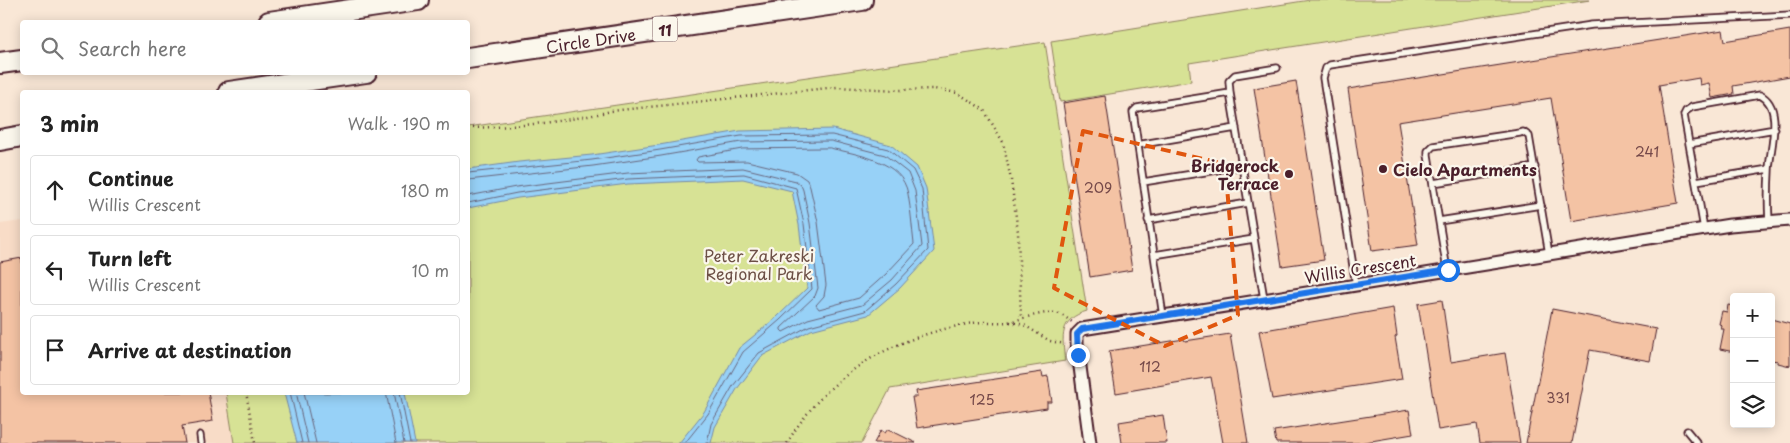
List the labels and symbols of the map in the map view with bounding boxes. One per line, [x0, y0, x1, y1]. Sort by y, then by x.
road number: 11 [652, 16, 678, 42]
street label: Circle Drive [544, 21, 637, 58]
house number: 241 [1635, 141, 1659, 162]
place label: Bridgerock Terrace [1191, 153, 1280, 195]
place label: Cielo Apartments [1393, 157, 1537, 181]
marker: Cielo Apartments [1377, 163, 1389, 175]
marker: Bridgerock Terrace [1283, 168, 1295, 180]
house number: 209 [1084, 177, 1112, 198]
park label: Peter Zakreski Regional Park [704, 243, 814, 285]
street label: Willis Crescent [1302, 247, 1418, 289]
route start [1437, 259, 1460, 282]
route end [1067, 344, 1090, 367]
house number: 112 [1139, 356, 1161, 377]
house number: 331 [1546, 387, 1570, 408]
house number: 125 [970, 389, 994, 410]

